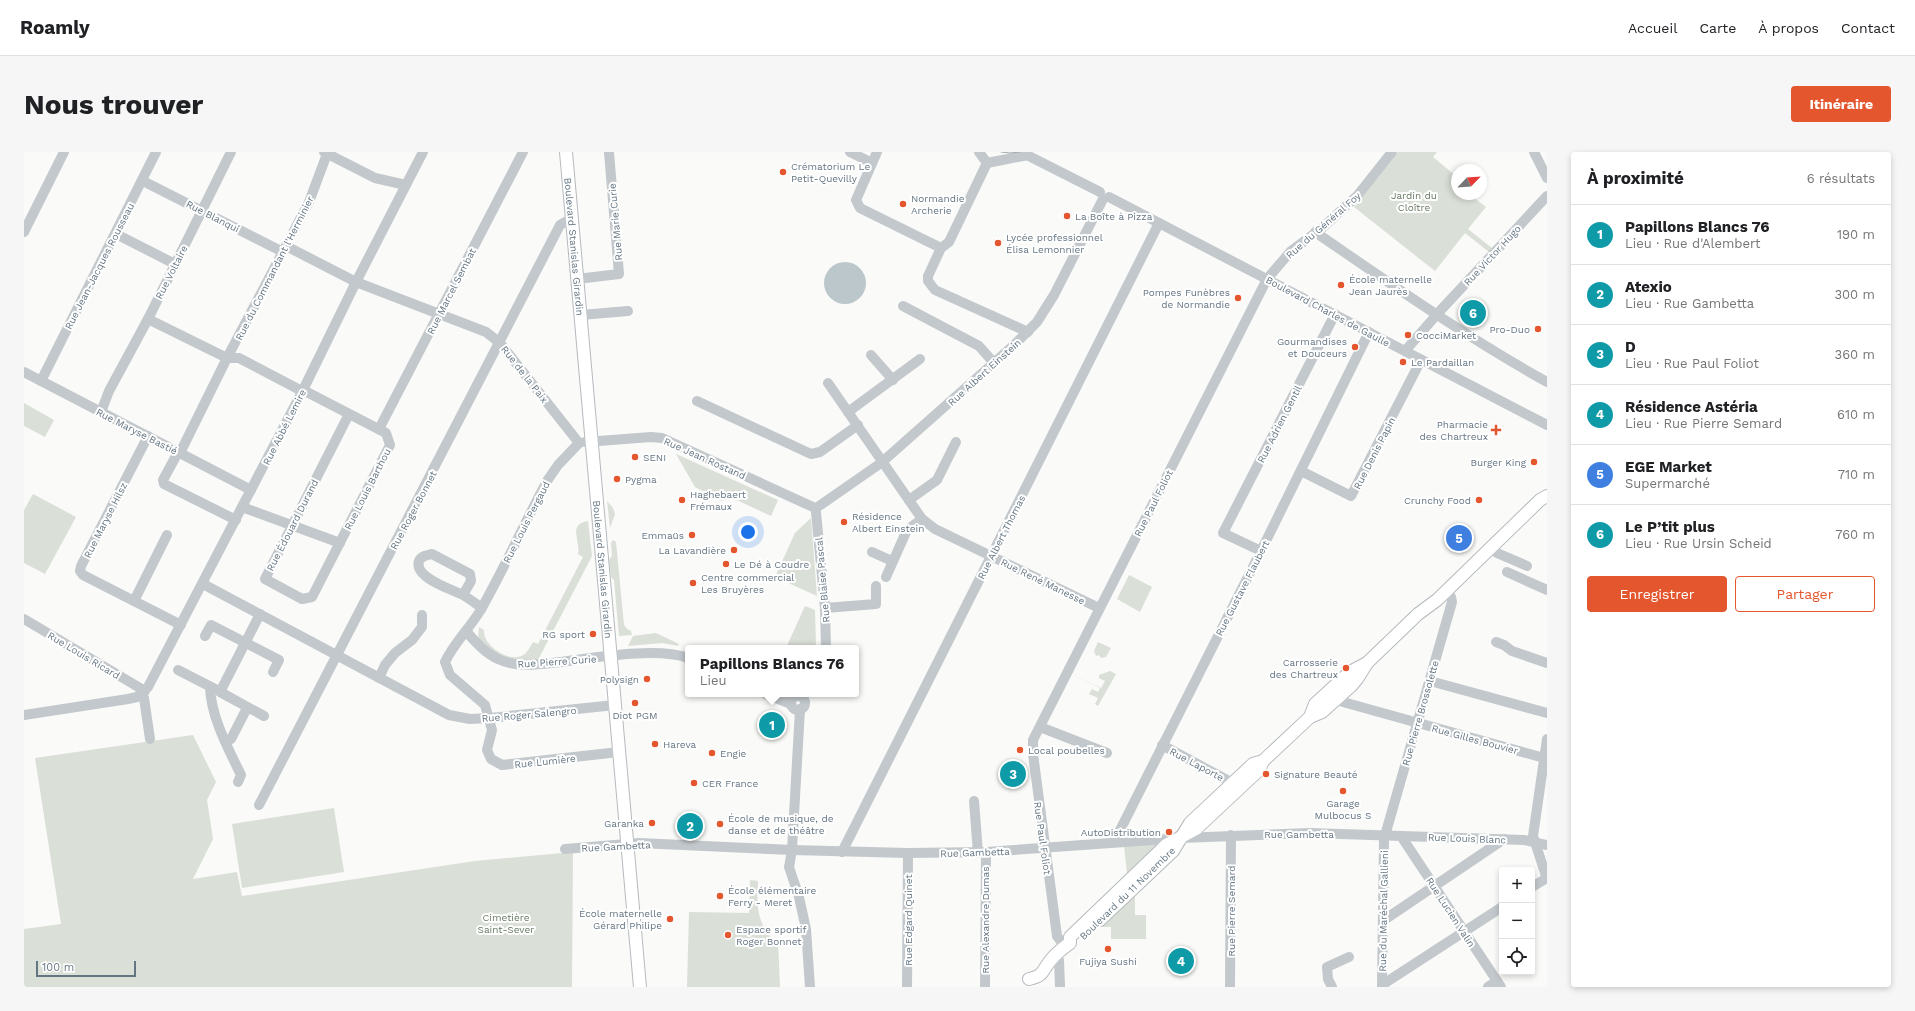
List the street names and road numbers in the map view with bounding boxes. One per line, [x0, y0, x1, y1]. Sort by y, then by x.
street label: Boulevard Stanislas Girardin [562, 177, 585, 316]
street label: Rue Marie Curie [607, 183, 624, 261]
street label: Rue du Général Foy [1284, 190, 1363, 261]
street label: Rue du Commandant l'Herminier [233, 194, 316, 342]
street label: Rue Blanqui [184, 198, 241, 235]
street label: Rue Jean-Jacques Rousseau [63, 201, 136, 331]
street label: Rue Victor Hugo [1462, 223, 1523, 288]
street label: Rue Voltaire [153, 243, 190, 301]
street label: Rue Marcel Sembat [425, 246, 478, 336]
street label: Boulevard Charles de Gaulle [1264, 274, 1392, 349]
street label: Rue Albert Einstein [946, 337, 1023, 408]
street label: Rue de la Paix [499, 344, 550, 405]
street label: Rue Adrien Gentil [1255, 384, 1304, 465]
street label: Rue Abbé Lemire [261, 387, 308, 467]
street label: Rue Maryse Bastié [94, 406, 179, 457]
street label: Rue Denis Papin [1352, 415, 1397, 491]
street label: Rue Jean Rostand [662, 435, 747, 481]
street label: Rue Louis Barthou [342, 447, 393, 532]
street label: Rue Paul Foliot [1132, 467, 1175, 538]
street label: Rue Roger Bonnet [388, 468, 439, 551]
street label: Rue Édouard Durand [265, 478, 320, 573]
street label: Rue Louis Pergaud [501, 480, 552, 565]
street label: Rue Maryse Hilsz [82, 481, 129, 560]
street label: Rue Albert Thomas [975, 493, 1027, 581]
street label: Boulevard Stanislas Girardin [591, 500, 614, 639]
street label: Rue Blaise Pascal [813, 537, 832, 623]
street label: Rue Gustave Flaubert [1214, 538, 1272, 638]
street label: Rue René Manesse [999, 556, 1087, 607]
street label: Rue Louis Ricard [46, 630, 122, 681]
street label: Rue Pierre Curie [517, 653, 597, 670]
street label: Rue Pierre Brossolette [1400, 659, 1441, 767]
street label: Rue Roger Salengro [481, 705, 577, 724]
street label: Rue Gilles Bouvier [1431, 723, 1519, 756]
street label: Rue Laporte [1168, 746, 1226, 783]
street label: Rue Lumière [514, 753, 576, 770]
street label: Rue Paul Foliot [1032, 801, 1053, 876]
street label: Rue Gambetta [1264, 829, 1334, 840]
street label: Rue Louis Blanc [1428, 832, 1507, 845]
street label: Rue Gambetta [581, 839, 651, 854]
street label: Boulevard du 11 Novembre [1077, 845, 1177, 942]
street label: Rue Gambetta [940, 846, 1010, 859]
street label: Rue du Maréchal Gallieni [1377, 850, 1390, 972]
street label: Rue Pierre Semard [1226, 865, 1237, 957]
street label: Rue Alexandre Dumas [980, 866, 991, 974]
street label: Rue Edgard Quinet [903, 874, 914, 966]
street label: Rue Lucien Valin [1424, 875, 1477, 949]

